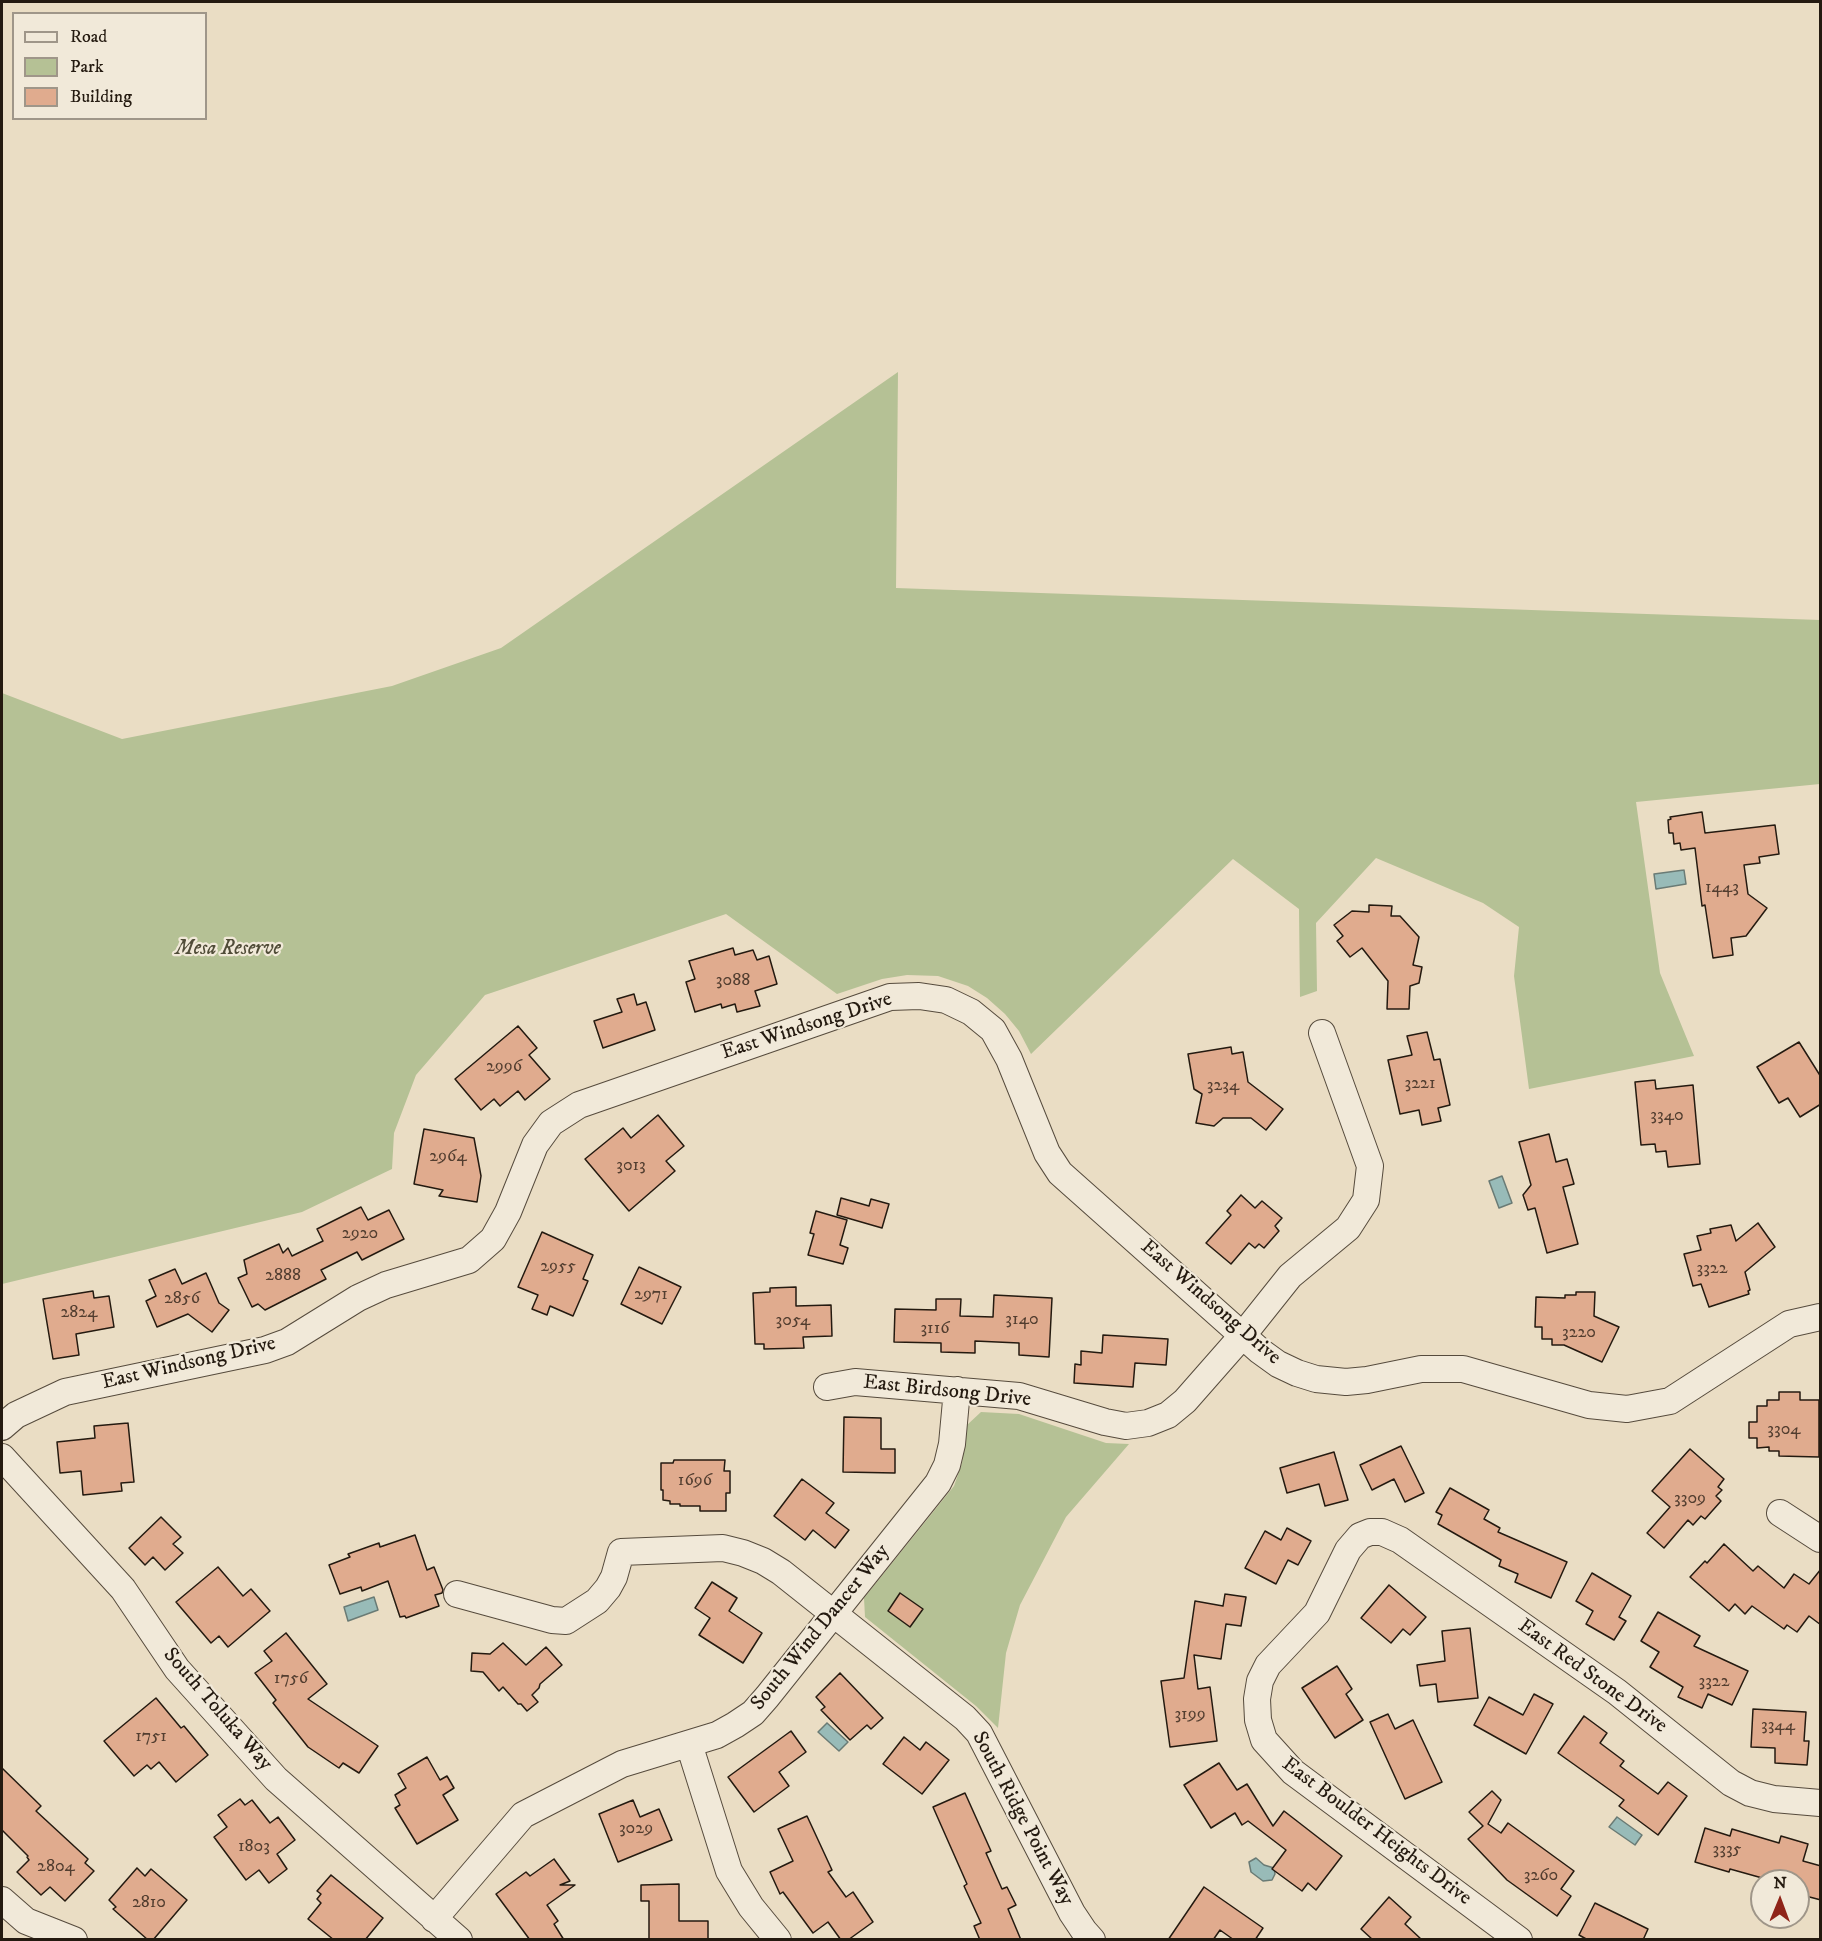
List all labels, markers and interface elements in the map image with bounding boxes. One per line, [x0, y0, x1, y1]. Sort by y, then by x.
legend [12, 12, 207, 120]
text: Road [70, 26, 107, 48]
text: Park [70, 56, 104, 78]
text: Building [70, 86, 132, 108]
house number: 1443 [1705, 877, 1739, 899]
park label: Mesa Reserve [175, 937, 281, 963]
house number: 3088 [716, 970, 750, 992]
street label: East Windsong Drive [719, 988, 895, 1066]
house number: 2996 [486, 1056, 522, 1078]
house number: 3221 [1404, 1073, 1436, 1095]
house number: 3234 [1207, 1075, 1239, 1097]
house number: 3340 [1650, 1105, 1684, 1127]
house number: 2964 [429, 1146, 467, 1168]
house number: 3013 [616, 1155, 646, 1177]
house number: 2920 [342, 1223, 378, 1245]
street label: East Windsong Drive [1135, 1235, 1285, 1371]
house number: 2955 [540, 1256, 576, 1278]
house number: 3322 [1696, 1258, 1728, 1280]
house number: 2888 [265, 1265, 301, 1287]
house number: 2971 [634, 1284, 668, 1306]
house number: 2856 [164, 1288, 200, 1310]
house number: 2824 [60, 1302, 98, 1324]
house number: 3140 [1005, 1309, 1039, 1331]
house number: 3054 [776, 1310, 810, 1332]
house number: 3116 [920, 1318, 950, 1340]
house number: 3220 [1562, 1322, 1596, 1344]
street label: East Windsong Drive [100, 1332, 278, 1396]
street label: East Birdsong Drive [862, 1371, 1032, 1413]
house number: 3304 [1767, 1419, 1801, 1441]
house number: 1696 [678, 1470, 712, 1492]
house number: 3309 [1674, 1488, 1706, 1510]
street label: South Wind Dancer Way [746, 1540, 896, 1716]
street label: East Red Stone Drive [1512, 1614, 1672, 1740]
street label: South Toluka Way [157, 1643, 277, 1777]
house number: 1756 [274, 1668, 308, 1690]
house number: 3322 [1698, 1671, 1730, 1693]
house number: 3199 [1174, 1704, 1206, 1726]
house number: 3344 [1761, 1715, 1795, 1737]
house number: 1751 [135, 1726, 167, 1748]
street label: South Ridge Point Way [966, 1728, 1078, 1910]
street label: East Boulder Heights Drive [1276, 1752, 1476, 1912]
house number: 3029 [619, 1818, 653, 1840]
house number: 1803 [238, 1836, 270, 1858]
house number: 3335 [1712, 1839, 1742, 1861]
house number: 2804 [37, 1856, 75, 1878]
house number: 3260 [1524, 1865, 1558, 1887]
north arrow [1750, 1869, 1810, 1929]
text: N [1774, 1873, 1787, 1893]
house number: 2810 [132, 1892, 166, 1914]

